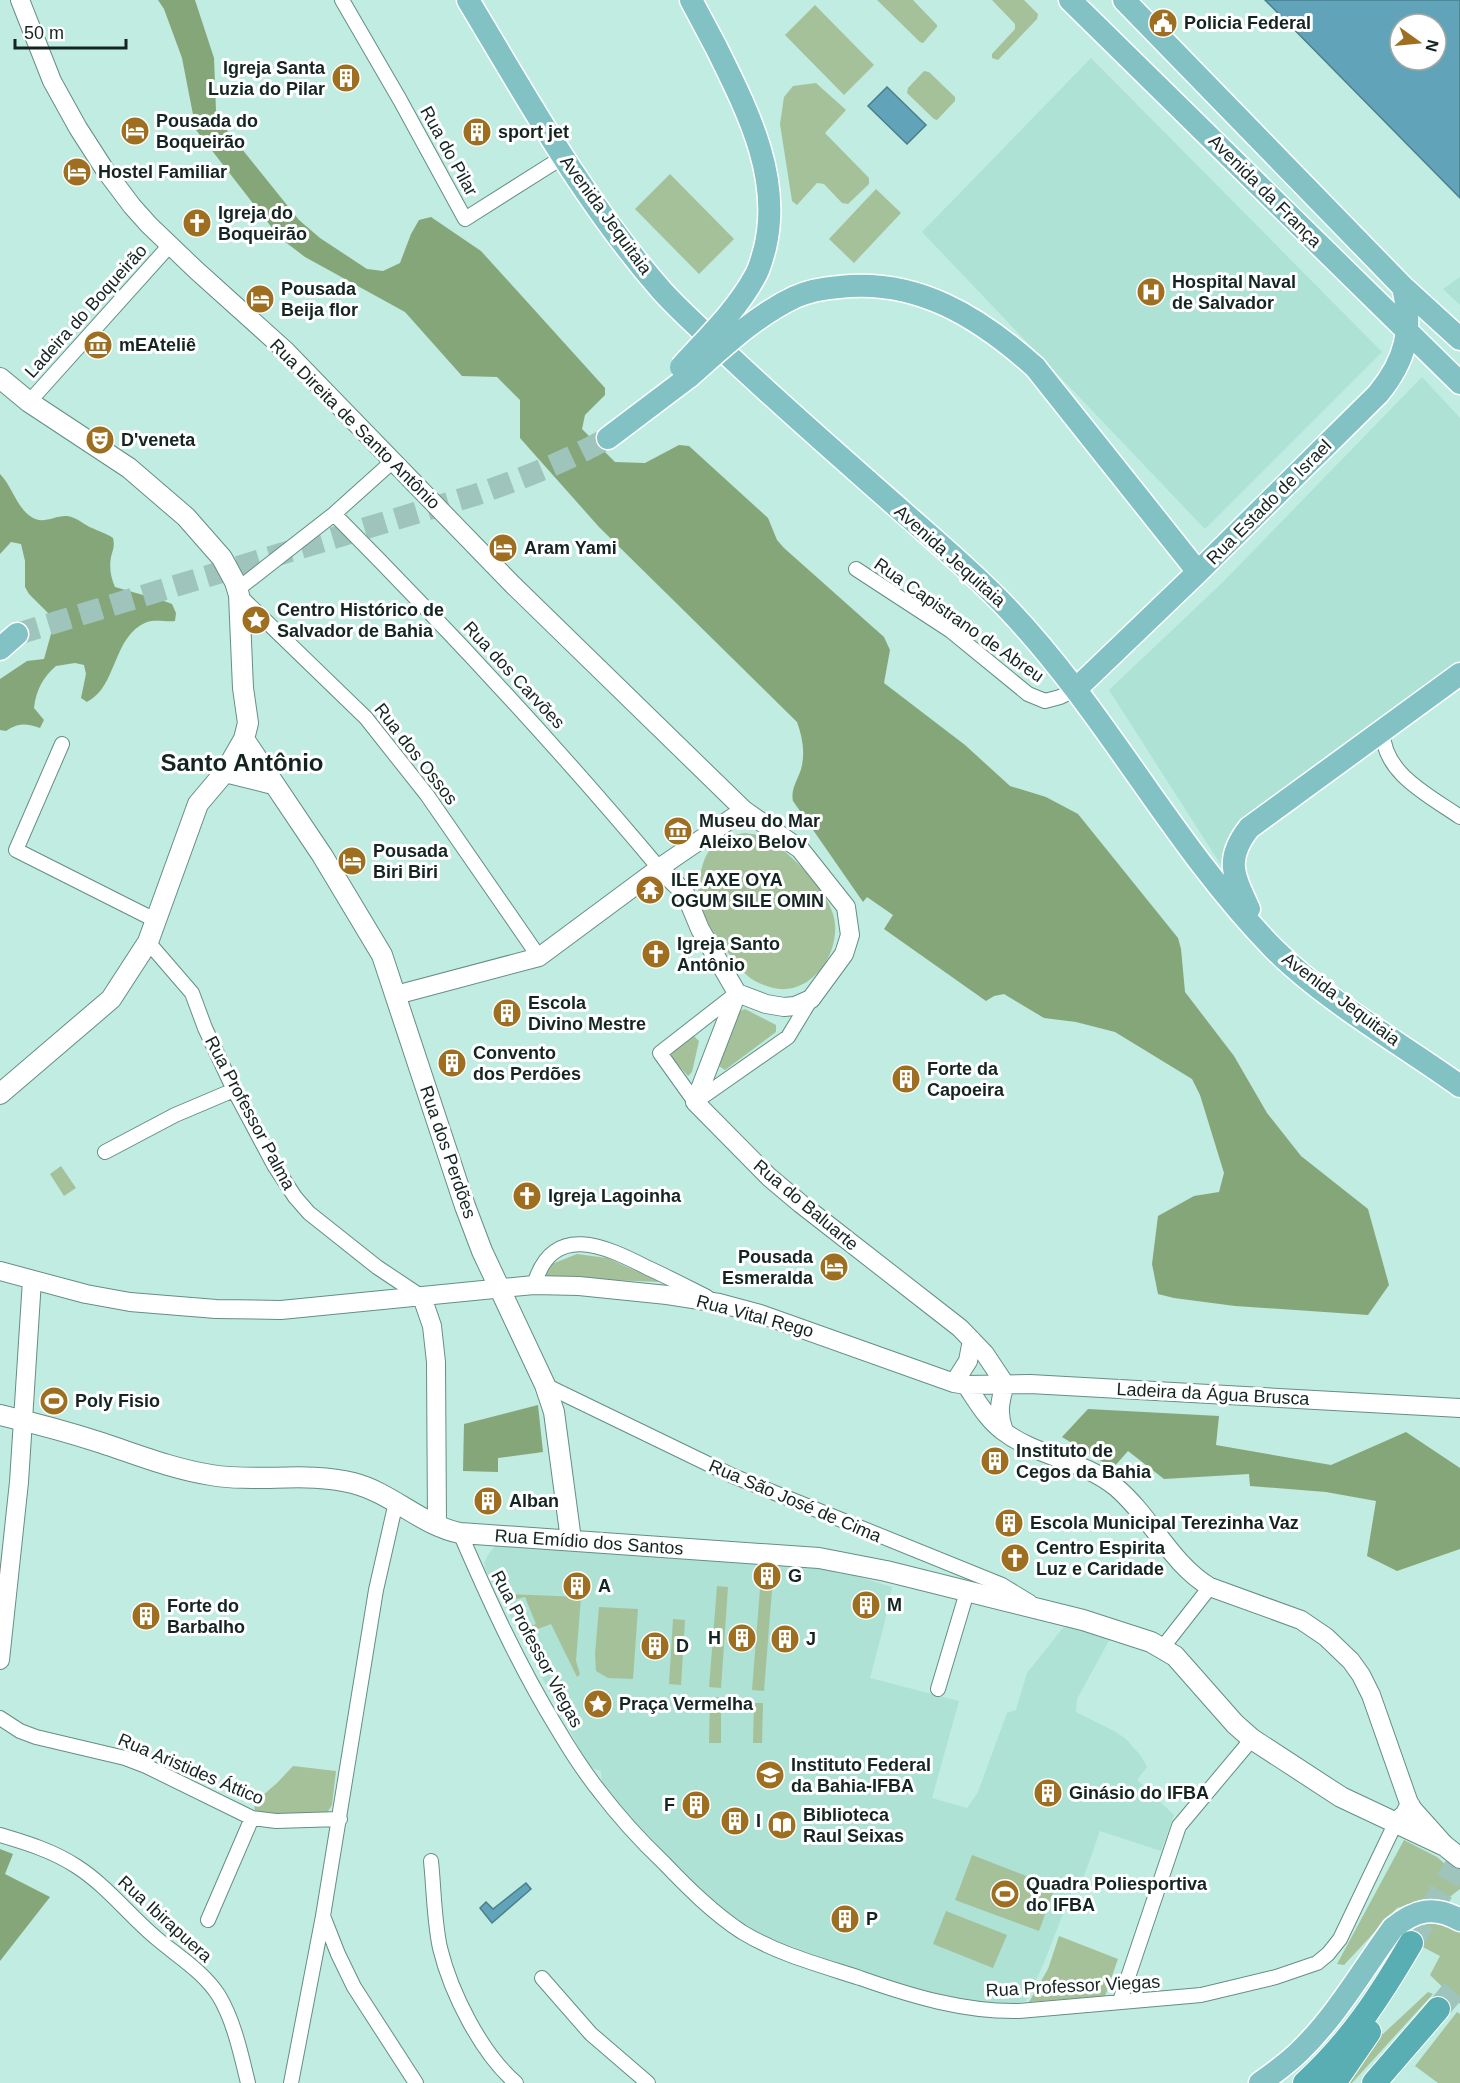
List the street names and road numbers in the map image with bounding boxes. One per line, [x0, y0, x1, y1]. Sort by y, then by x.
street label: Rua do Pilar [416, 103, 482, 199]
street label: Avenida da França [1205, 131, 1326, 252]
street label: Avenida Jequitaia [556, 152, 656, 279]
street label: Ladeira do Boqueirão [21, 240, 151, 382]
street label: Rua Direita de Santo Antônio [266, 335, 444, 513]
street label: Rua Estado de Israel [1202, 435, 1336, 569]
street label: Avenida Jequitaia [891, 501, 1010, 612]
street label: Rua Capistrano de Abreu [870, 554, 1048, 686]
street label: Rua dos Carvões [459, 617, 569, 733]
street label: Rua dos Ossos [370, 699, 462, 809]
street label: Avenida Jequitaia [1278, 948, 1404, 1050]
street label: Rua Professor Palma [201, 1033, 299, 1194]
street label: Rua dos Perdões [416, 1083, 480, 1221]
street label: Rua do Baluarte [750, 1156, 862, 1254]
street label: Rua Vital Rego [694, 1291, 816, 1341]
street label: Ladeira da Água Brusca [1116, 1379, 1311, 1409]
street label: Rua São José de Cima [706, 1456, 885, 1547]
street label: Rua Emídio dos Santos [494, 1525, 684, 1559]
street label: Rua Professor Viegas [487, 1567, 587, 1731]
street label: Rua Aristides Áttico [115, 1729, 267, 1809]
street label: Rua Ibirapuera [114, 1872, 217, 1967]
street label: Rua Professor Viegas [985, 1971, 1161, 2001]

